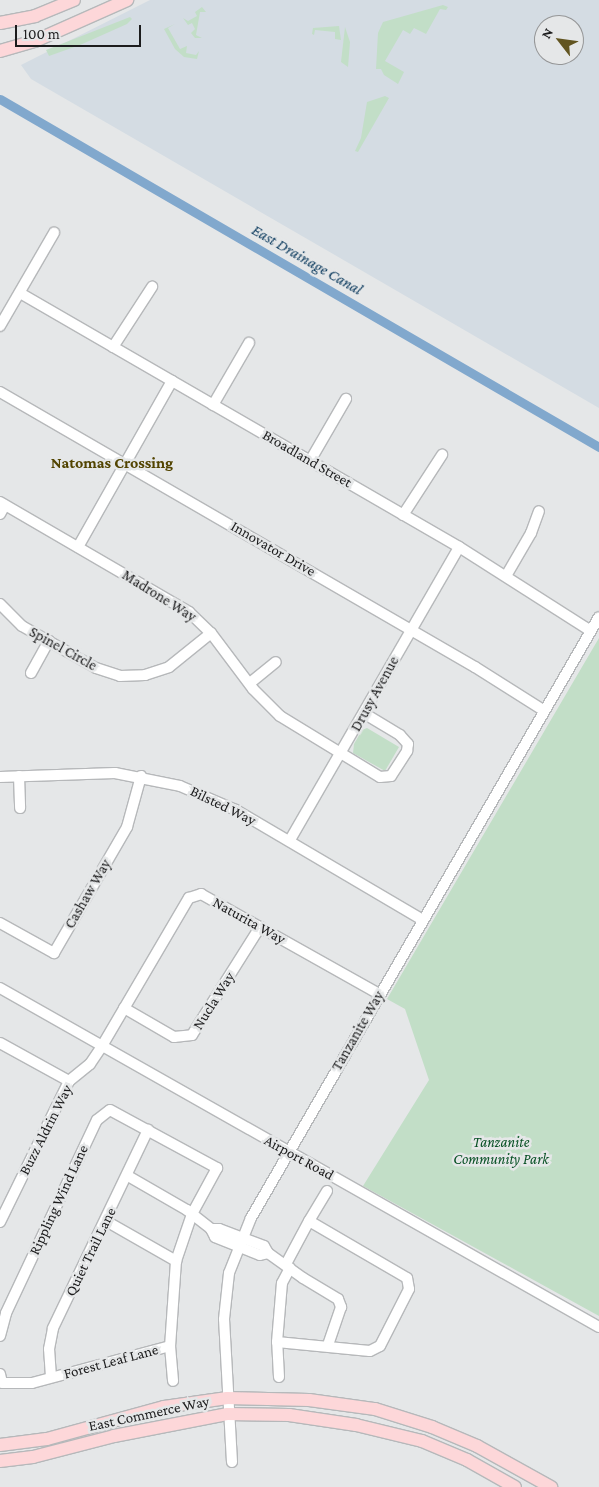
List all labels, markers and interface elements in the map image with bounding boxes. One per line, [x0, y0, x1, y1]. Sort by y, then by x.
scale bar [18, 15, 144, 47]
north arrow [534, 15, 584, 65]
text: N [538, 25, 556, 41]
text: 100 m [23, 26, 60, 42]
water label: East Drainage Canal [248, 221, 366, 299]
street label: Broadland Street [259, 426, 355, 492]
district label: Natomas Crossing [51, 453, 173, 473]
street label: Innovator Drive [227, 517, 319, 581]
street label: Madrone Way [119, 566, 199, 626]
street label: Spinel Circle [26, 623, 100, 675]
street label: Drusy Avenue [347, 653, 403, 735]
street label: Bilsted Way [187, 782, 259, 830]
street label: Cashaw Way [61, 856, 115, 932]
street label: Naturita Way [209, 894, 289, 948]
street label: Nucla Way [189, 969, 239, 1033]
street label: Tanzanite Way [328, 988, 388, 1074]
street label: Buzz Aldrin Way [15, 1082, 77, 1178]
street label: Airport Road [261, 1132, 337, 1184]
park label: Tanzanite Community Park [453, 1133, 549, 1168]
street label: Rippling Wind Lane [26, 1142, 92, 1258]
street label: Quiet Trail Lane [62, 1205, 120, 1299]
street label: Forest Leaf Lane [62, 1341, 160, 1383]
street label: East Commerce Way [87, 1392, 211, 1436]

